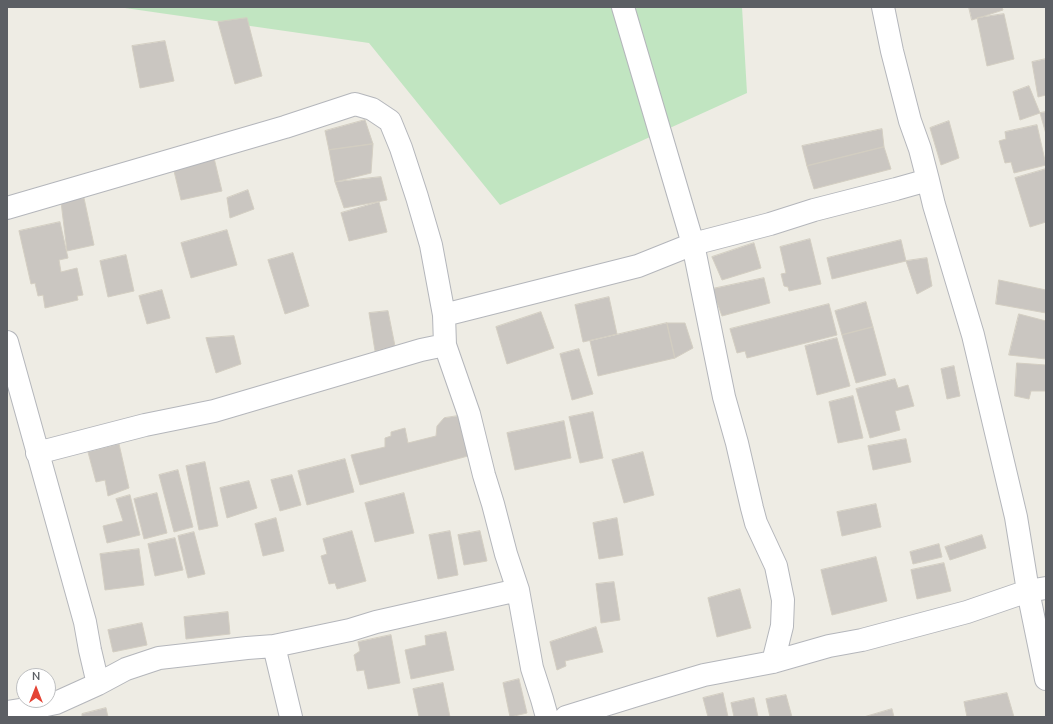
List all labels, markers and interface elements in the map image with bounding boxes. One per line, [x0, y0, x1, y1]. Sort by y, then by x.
north arrow [16, 668, 56, 708]
text: N [32, 669, 40, 684]

